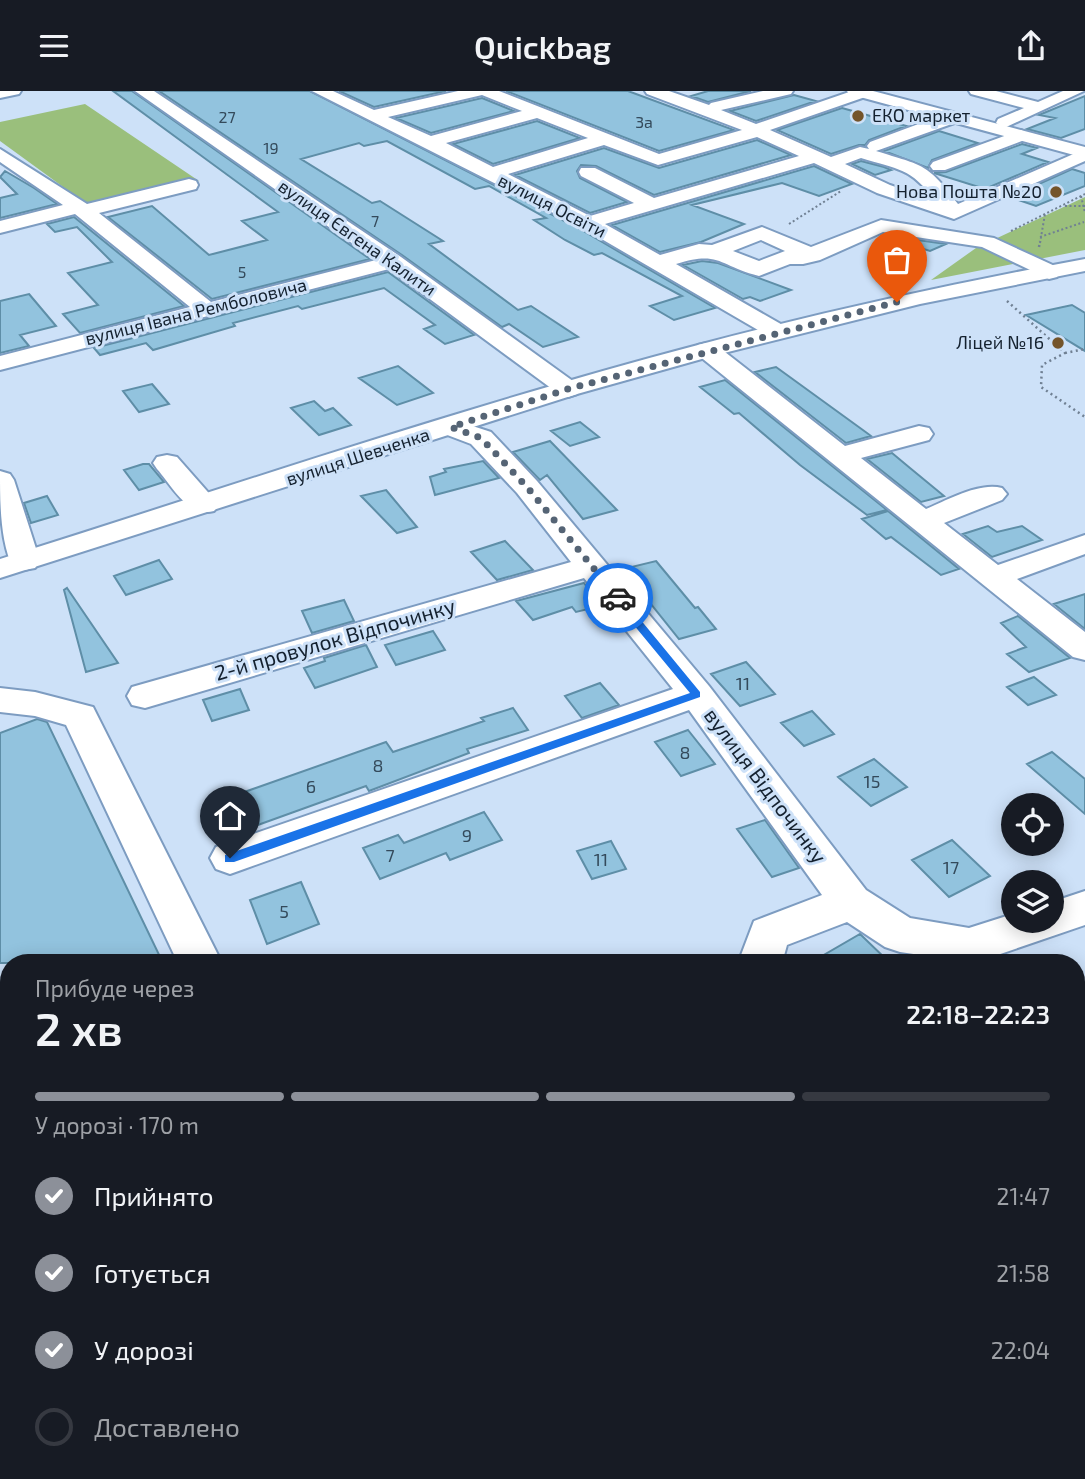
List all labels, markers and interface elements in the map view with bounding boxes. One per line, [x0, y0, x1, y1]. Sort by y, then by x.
icon: menu [35, 27, 73, 65]
text: Quickbag [474, 27, 611, 65]
icon: share [1012, 27, 1050, 65]
place label: ЕКО маркет [872, 104, 971, 126]
house number: 27 [218, 107, 236, 126]
marker: ЕКО маркет [850, 108, 866, 124]
house number: 3а [635, 112, 653, 131]
house number: 19 [263, 138, 279, 157]
street label: вулиця Освіти [495, 168, 610, 242]
street label: вулиця Євгена Калити [274, 174, 441, 300]
place label: Нова Пошта №20 [896, 180, 1042, 202]
marker: Нова Пошта №20 [1048, 184, 1064, 200]
house number: 7 [371, 211, 379, 230]
pin [867, 230, 927, 302]
icon: bag [878, 241, 916, 279]
house number: 5 [238, 262, 246, 281]
street label: вулиця Івана Ремболовича [83, 273, 309, 349]
place label: Ліцей №16 [956, 331, 1044, 353]
marker: Ліцей №16 [1050, 335, 1066, 351]
street label: вулиця Шевченка [283, 422, 432, 490]
courier [583, 563, 653, 633]
icon: car [599, 579, 637, 617]
street label: 2-й провулок Відпочинку [211, 592, 458, 686]
house number: 11 [736, 672, 750, 694]
street label: вулиця Відпочинку [699, 703, 833, 868]
house number: 8 [680, 741, 690, 763]
house number: 8 [373, 754, 383, 776]
house number: 15 [864, 770, 880, 792]
house number: 6 [306, 775, 316, 797]
pin [200, 786, 260, 858]
map controls [1001, 793, 1064, 933]
button: locate [1001, 793, 1064, 856]
icon: home [211, 797, 249, 835]
house number: 9 [462, 824, 472, 846]
house number: 7 [385, 844, 395, 866]
house number: 11 [594, 848, 608, 870]
house number: 17 [943, 856, 959, 878]
button: layers [1001, 870, 1064, 933]
house number: 5 [279, 900, 289, 922]
text: Прибуде через [35, 974, 195, 1002]
text: 22:18–22:23 [906, 998, 1050, 1029]
text: 2 хв [35, 1000, 123, 1055]
text: У дорозі · 170 m [35, 1111, 199, 1139]
icon: check [35, 1177, 73, 1215]
text: Прийнято [94, 1180, 214, 1211]
text: 21:47 [997, 1182, 1050, 1210]
icon: check [35, 1254, 73, 1292]
text: Готується [94, 1257, 211, 1288]
text: 21:58 [996, 1259, 1050, 1287]
icon: check [35, 1331, 73, 1369]
text: У дорозі [94, 1334, 194, 1365]
text: 22:04 [991, 1336, 1050, 1364]
text: Доставлено [94, 1411, 240, 1442]

